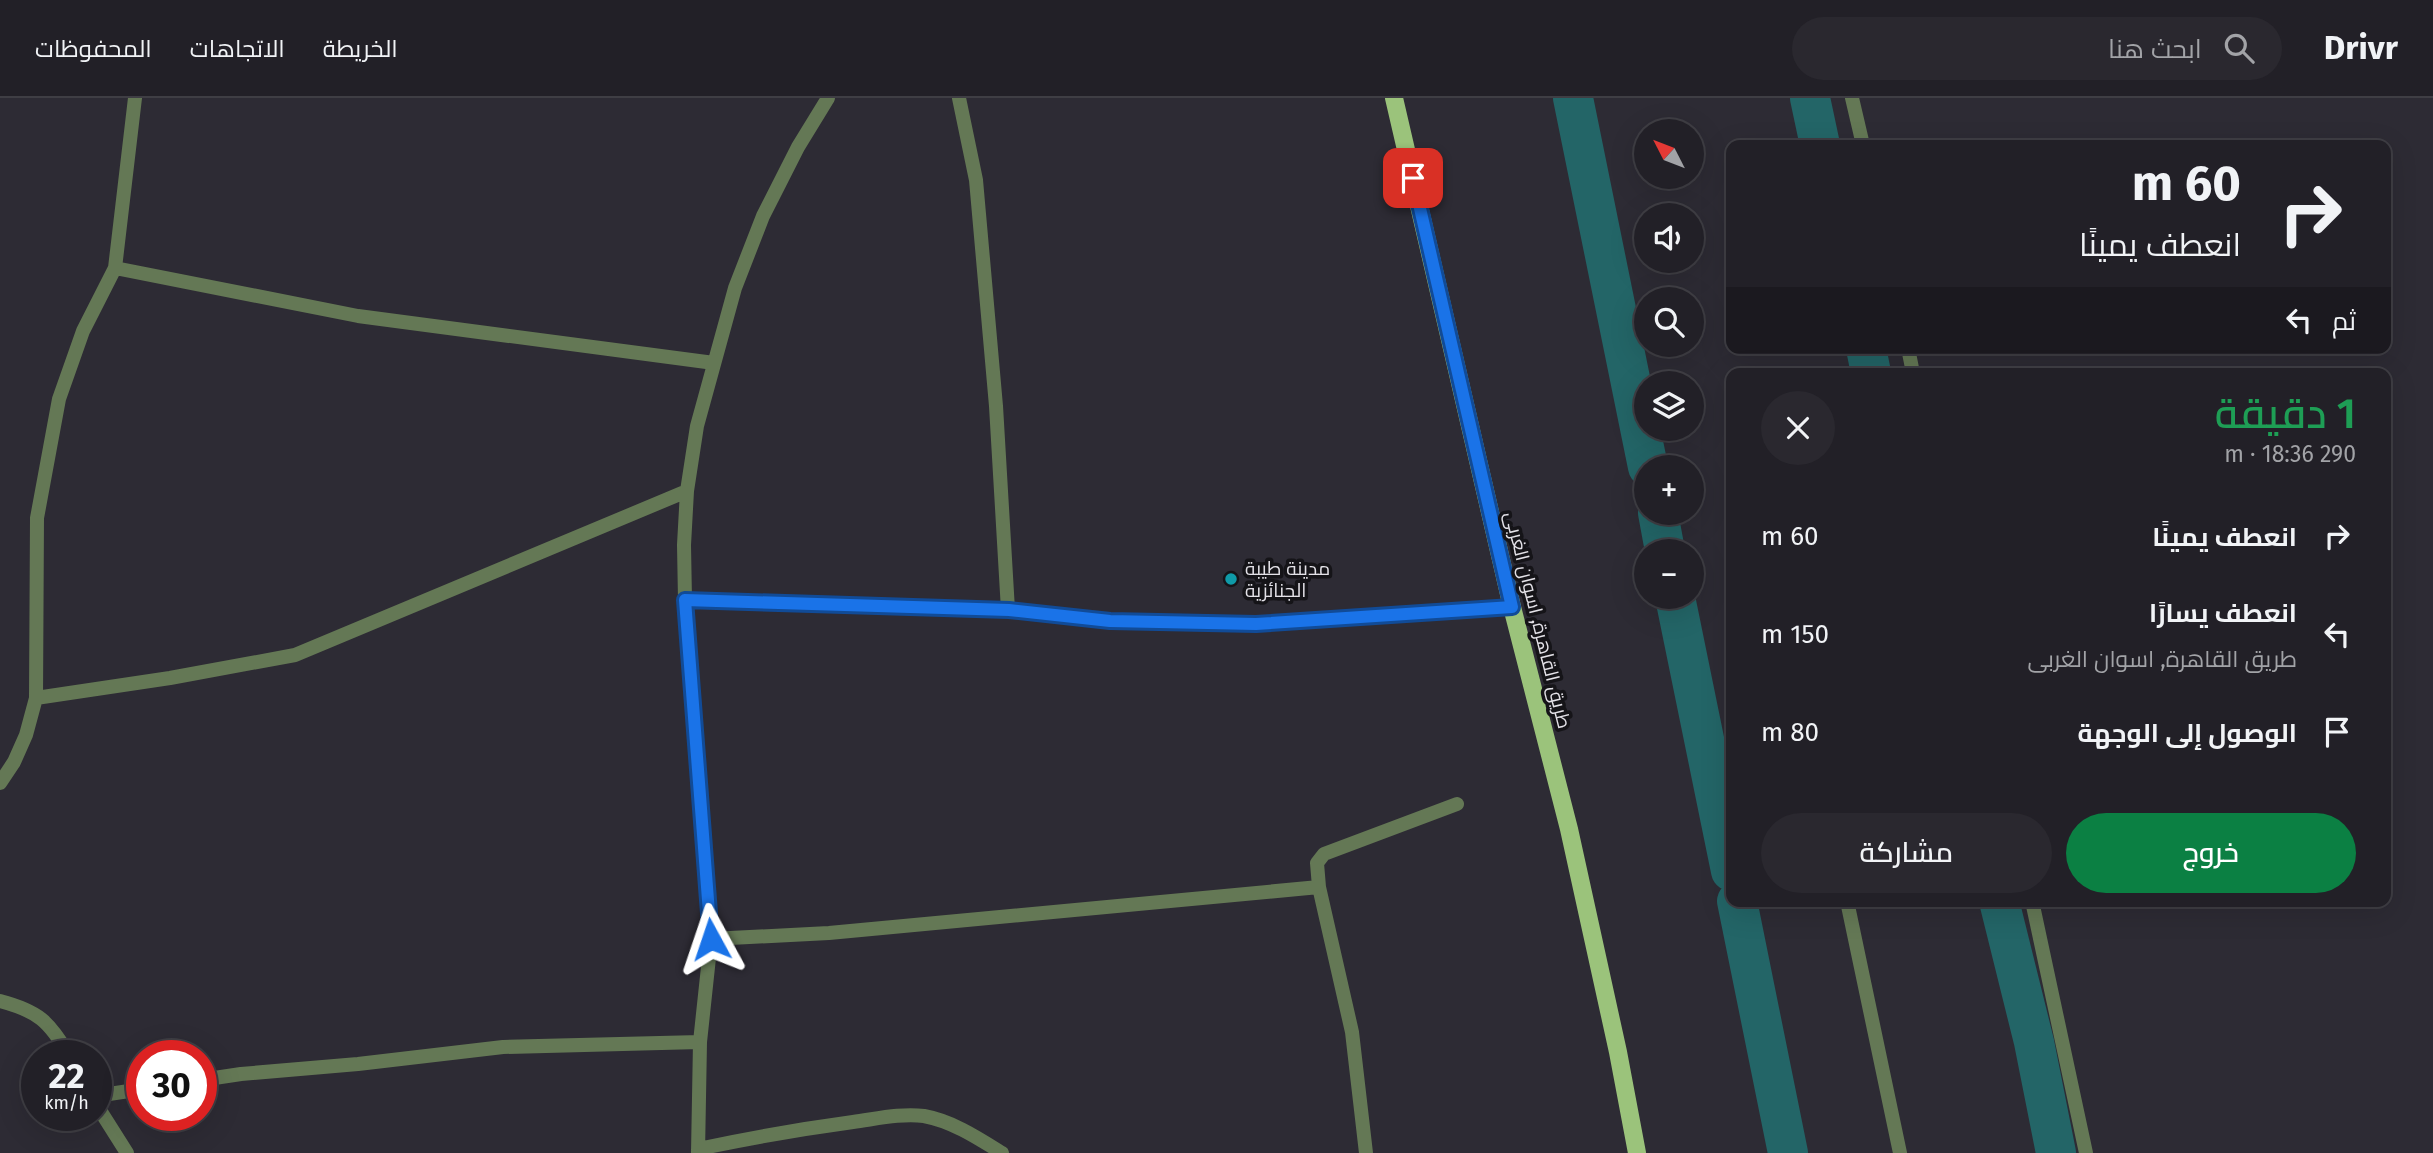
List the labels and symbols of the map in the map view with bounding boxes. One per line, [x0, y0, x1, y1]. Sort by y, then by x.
north arrow [1634, 119, 1704, 189]
pin [1383, 148, 1443, 208]
street label: طريق القاهرة, اسوان الغربى [1499, 509, 1576, 731]
place label: مدينة طيبة الجنائزية [1245, 557, 1330, 602]
marker: مدينة طيبة الجنائزية [1223, 571, 1239, 587]
position arrow [674, 902, 748, 976]
speed limit sign: 30 [126, 1040, 217, 1131]

